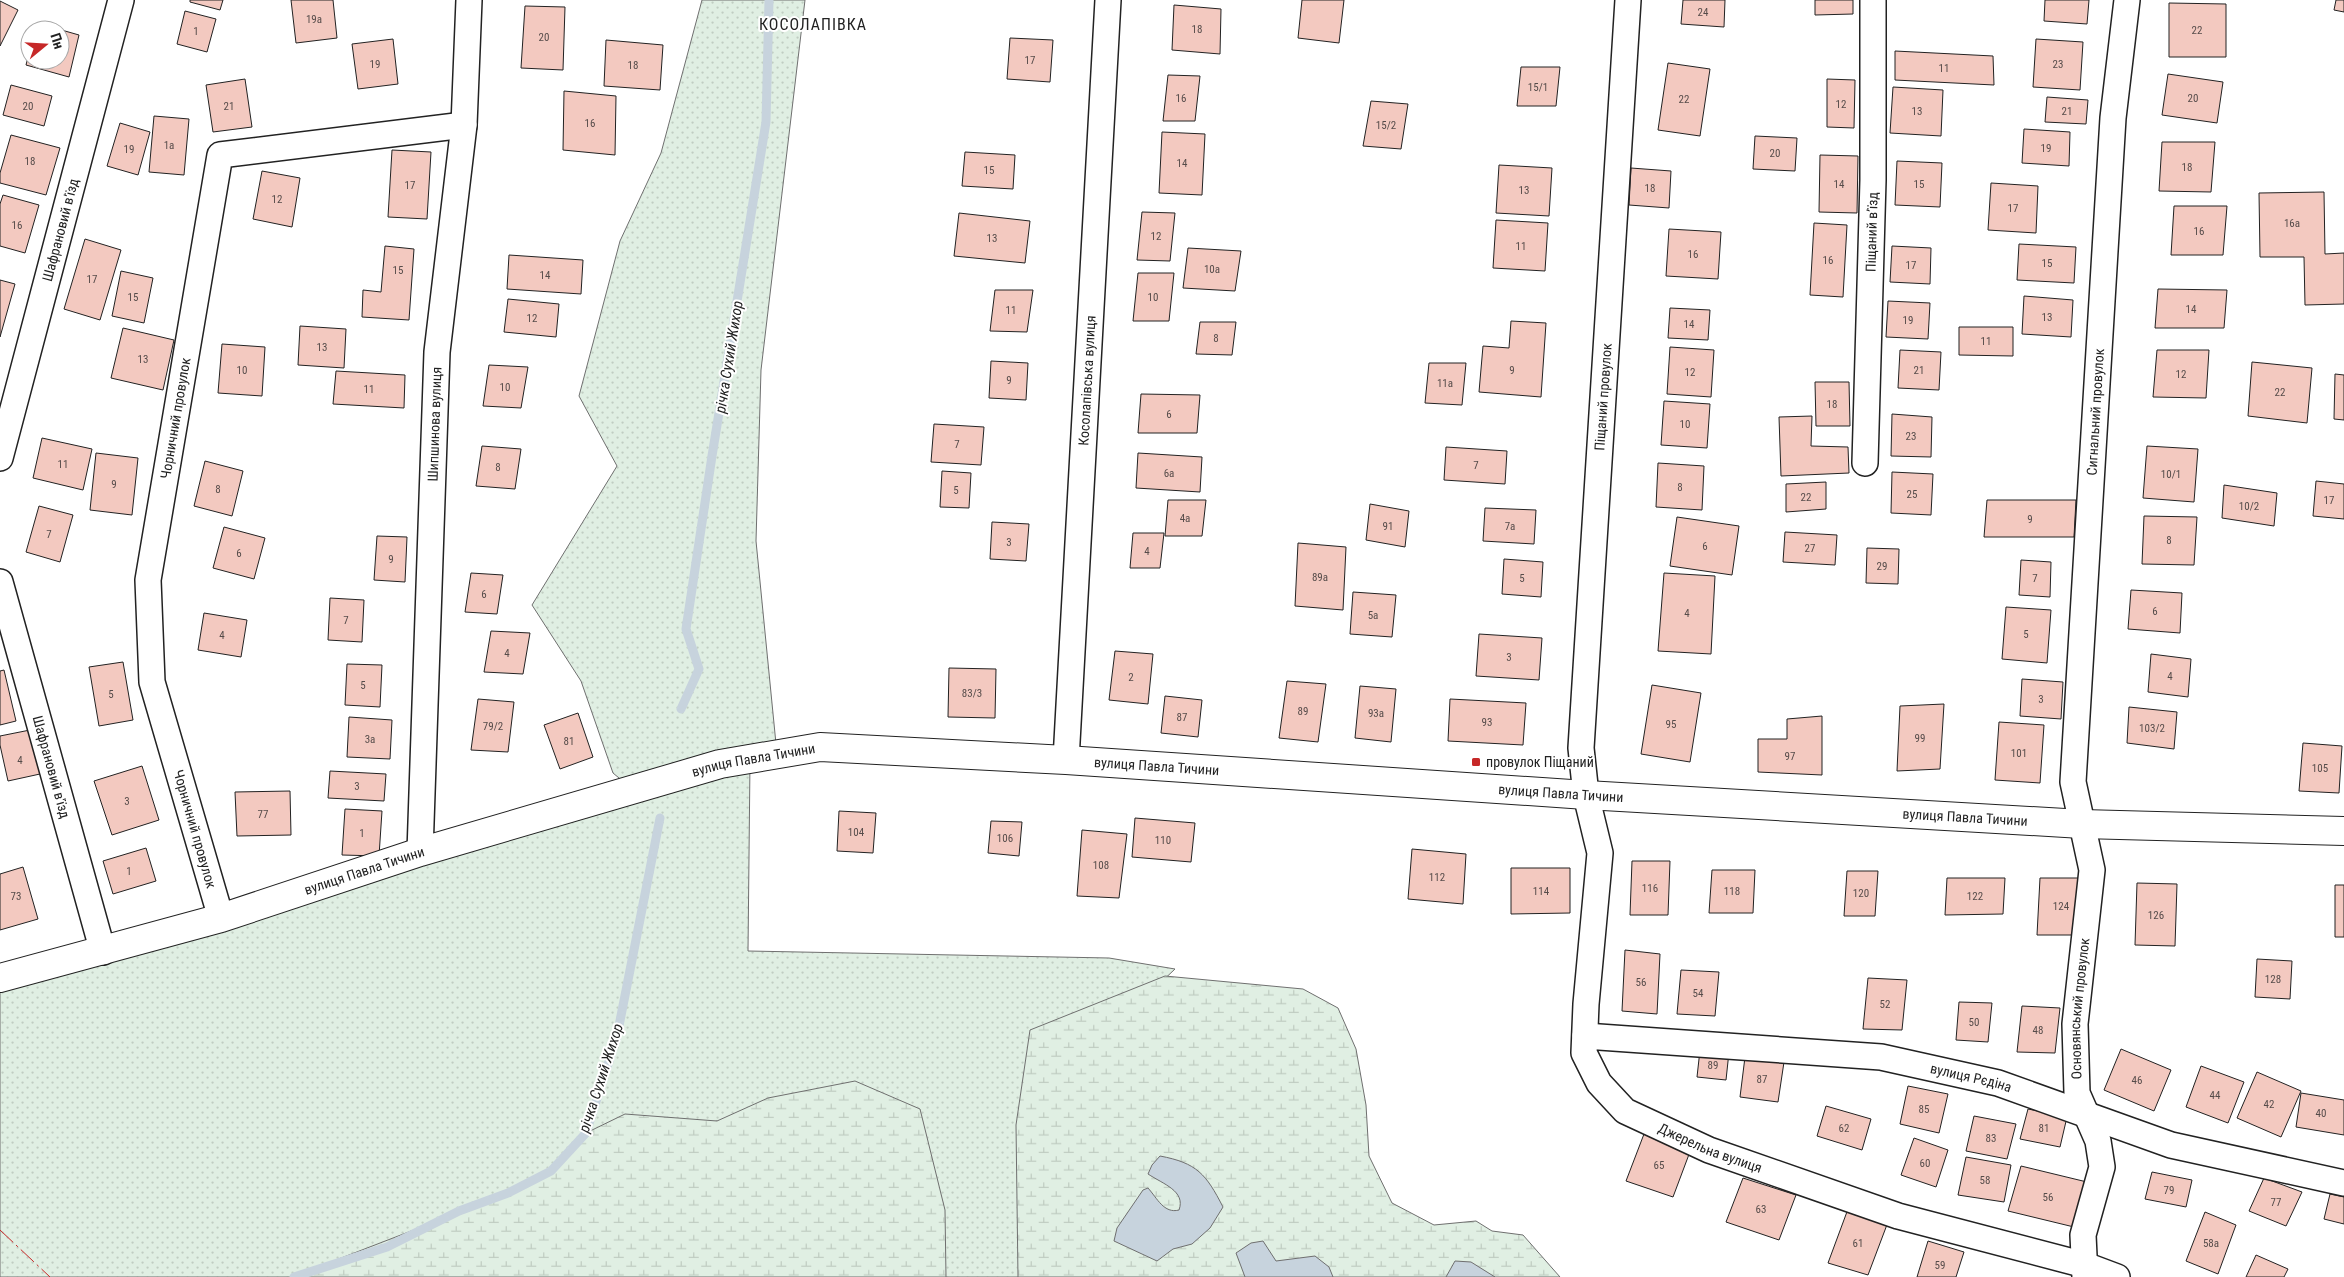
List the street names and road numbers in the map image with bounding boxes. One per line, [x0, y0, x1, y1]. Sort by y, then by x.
street label: Шафрановий в'їзд [39, 176, 82, 283]
street label: Піщаний в’їзд [1862, 191, 1881, 272]
street label: Косолапівська вулиця [1075, 315, 1099, 446]
street label: Піщаний провулок [1591, 342, 1615, 451]
street label: Сигнальний провулок [2083, 348, 2107, 476]
street label: Чорничний провулок [157, 356, 194, 480]
street label: Шипшинова вулиця [425, 367, 444, 482]
street label: Шафрановий в'їзд [30, 714, 74, 821]
street label: вулиця Павла Тичини [690, 740, 816, 780]
street label: вулиця Павла Тичини [1094, 754, 1220, 778]
street label: Чорничний провулок [170, 768, 220, 890]
street label: вулиця Павла Тичини [1498, 781, 1624, 805]
street label: вулиця Павла Тичини [1902, 806, 2028, 829]
street label: вулиця Павла Тичини [302, 843, 426, 898]
street label: Основянський провулок [2067, 937, 2092, 1080]
street label: вулиця Рєдіна [1929, 1060, 2014, 1095]
street label: Джерельна вулиця [1656, 1120, 1764, 1176]

